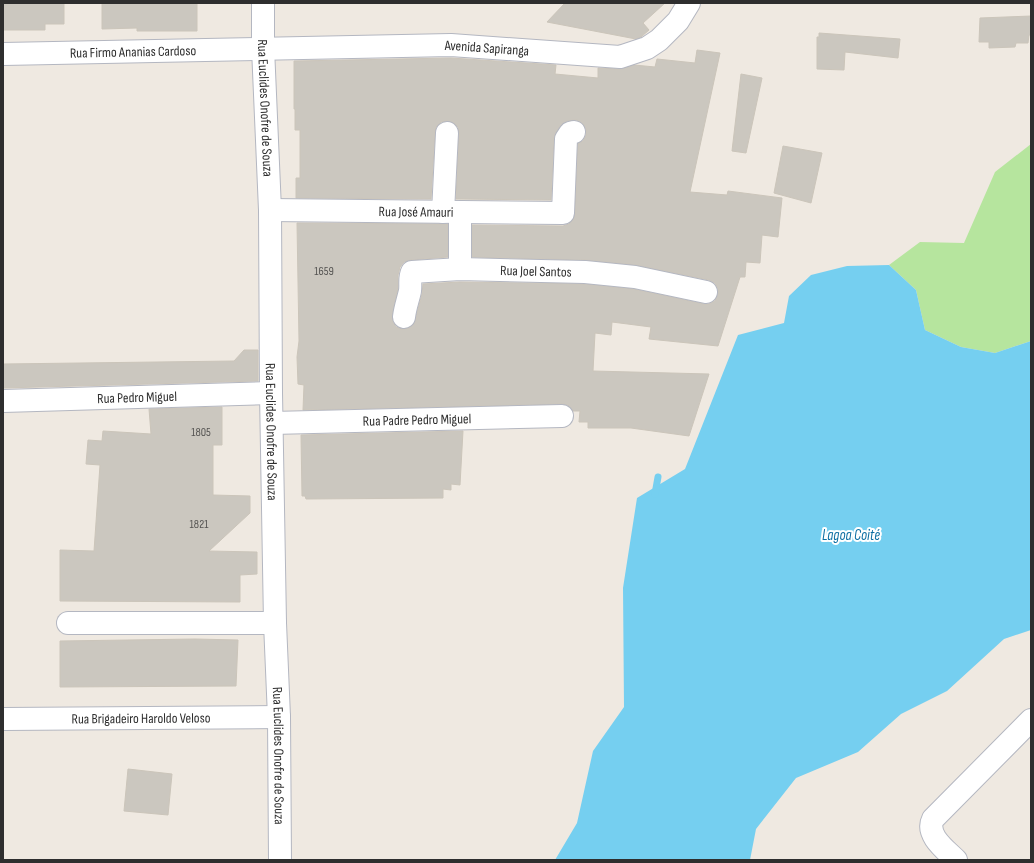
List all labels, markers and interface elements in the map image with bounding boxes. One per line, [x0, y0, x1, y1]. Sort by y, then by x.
street label: Avenida Sapiranga [443, 37, 530, 60]
street label: Rua Euclides Onofre de Souza [254, 39, 277, 177]
street label: Rua Firmo Ananias Cardoso [70, 42, 197, 62]
street label: Rua José Amauri [379, 203, 453, 221]
street label: Rua Joel Santos [500, 262, 572, 281]
house number: 1659 [314, 264, 334, 279]
street label: Rua Euclides Onofre de Souza [262, 363, 281, 501]
street label: Rua Pedro Miguel [97, 388, 177, 407]
street label: Rua Padre Pedro Miguel [363, 410, 471, 430]
house number: 1805 [191, 425, 211, 440]
house number: 1821 [190, 517, 209, 532]
water label: Lagoa Coité [822, 526, 880, 545]
street label: Rua Euclides Onofre de Souza [269, 687, 288, 825]
street label: Rua Brigadeiro Haroldo Veloso [71, 709, 211, 728]

